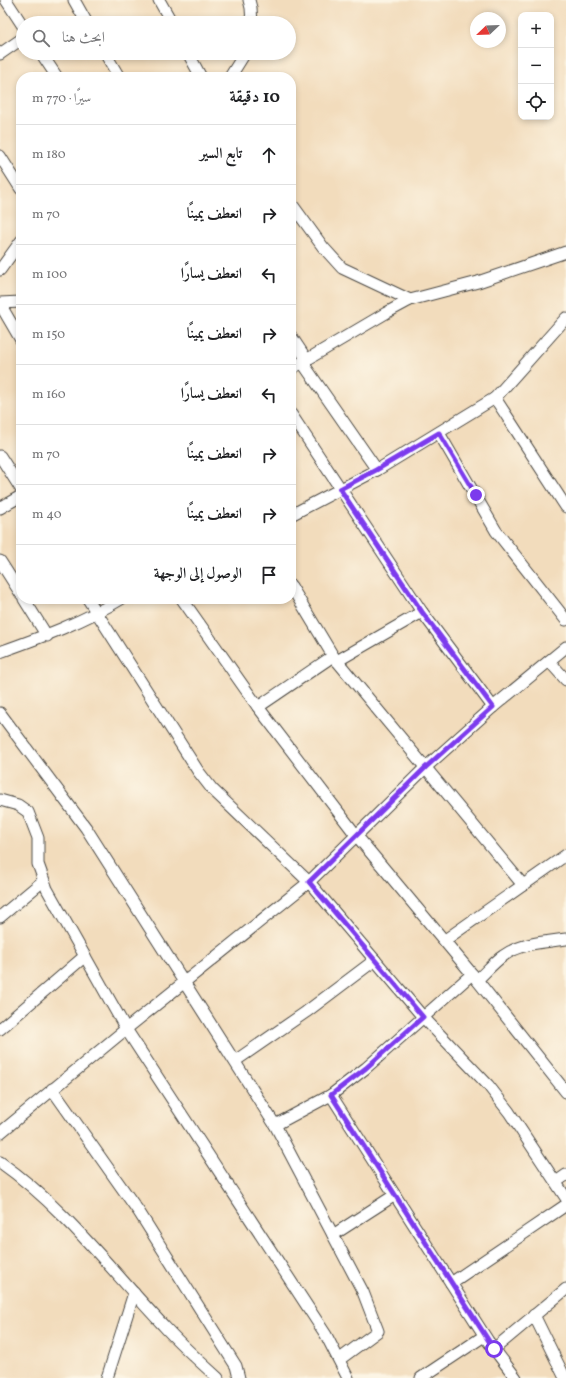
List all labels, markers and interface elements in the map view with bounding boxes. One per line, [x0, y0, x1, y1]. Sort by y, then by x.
north arrow [470, 12, 506, 48]
map controls [518, 12, 554, 120]
button: + [518, 12, 554, 48]
search box [16, 16, 296, 60]
icon: search [30, 27, 52, 49]
text: ابحث هنا [62, 28, 105, 49]
button: − [518, 48, 554, 84]
button: locate [518, 84, 554, 120]
text: 10 دقيقة [230, 86, 280, 109]
text: سيرًا · 770 m [32, 90, 91, 108]
text: تابع السير [200, 144, 242, 165]
icon: ahead [258, 144, 280, 166]
text: 180 m [32, 146, 66, 164]
text: انعطف يمينًا [187, 204, 242, 225]
icon: right [258, 204, 280, 226]
text: 70 m [32, 206, 60, 224]
text: انعطف يسارًا [181, 264, 242, 285]
icon: left [258, 264, 280, 286]
text: 100 m [32, 266, 67, 284]
text: انعطف يمينًا [187, 324, 242, 345]
icon: right [258, 324, 280, 346]
text: 150 m [32, 326, 65, 344]
text: انعطف يسارًا [181, 384, 242, 405]
icon: left [258, 384, 280, 406]
text: 160 m [32, 386, 66, 404]
text: انعطف يمينًا [187, 444, 242, 465]
icon: right [258, 444, 280, 466]
text: 70 m [32, 446, 60, 464]
route end [467, 486, 485, 504]
text: انعطف يمينًا [187, 504, 242, 525]
icon: right [258, 504, 280, 526]
text: 40 m [32, 506, 61, 524]
text: الوصول إلى الوجهة [154, 564, 242, 585]
icon: arrive [258, 564, 280, 586]
route start [485, 1340, 503, 1358]

